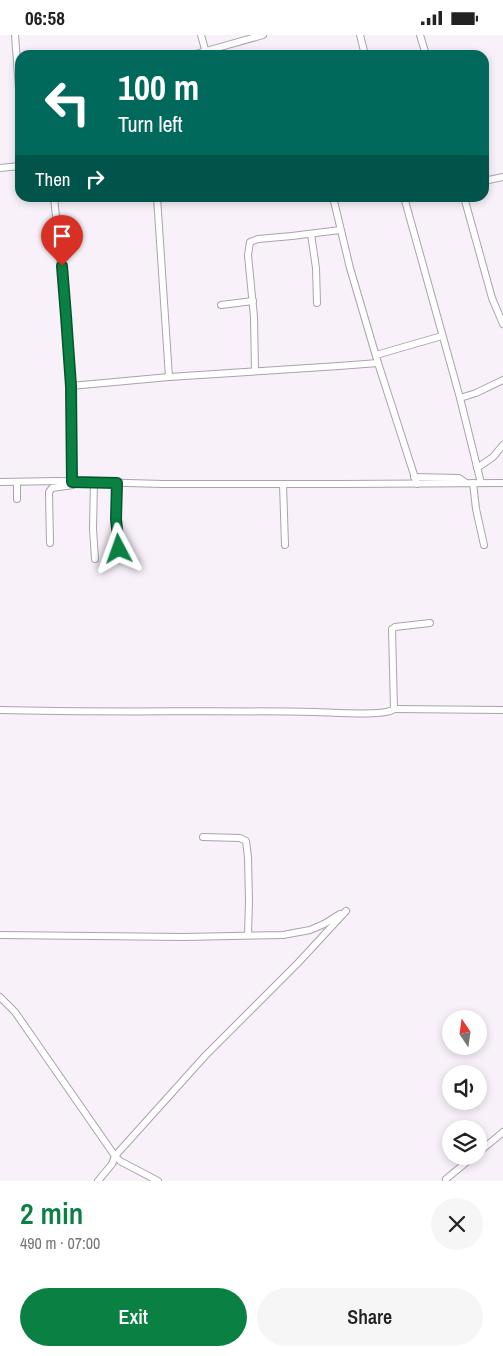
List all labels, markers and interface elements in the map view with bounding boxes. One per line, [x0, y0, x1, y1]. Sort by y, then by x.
text: 06:58 [25, 5, 65, 31]
text: 100 m [118, 64, 199, 111]
icon: left [35, 70, 100, 135]
text: Turn left [118, 109, 183, 139]
icon: right [81, 165, 109, 193]
text: Then [35, 166, 71, 192]
pin [41, 215, 83, 266]
icon: arrive [48, 222, 76, 250]
position arrow [92, 522, 144, 574]
north arrow [442, 1010, 488, 1055]
map controls [442, 1010, 487, 1165]
button: sound [442, 1065, 487, 1110]
button: layers [442, 1120, 487, 1165]
text: 2 min [20, 1193, 83, 1233]
button: close [431, 1198, 483, 1250]
text: 490 m · 07:00 [20, 1232, 100, 1254]
button: Exit [20, 1288, 247, 1346]
button: Share [257, 1288, 483, 1346]

